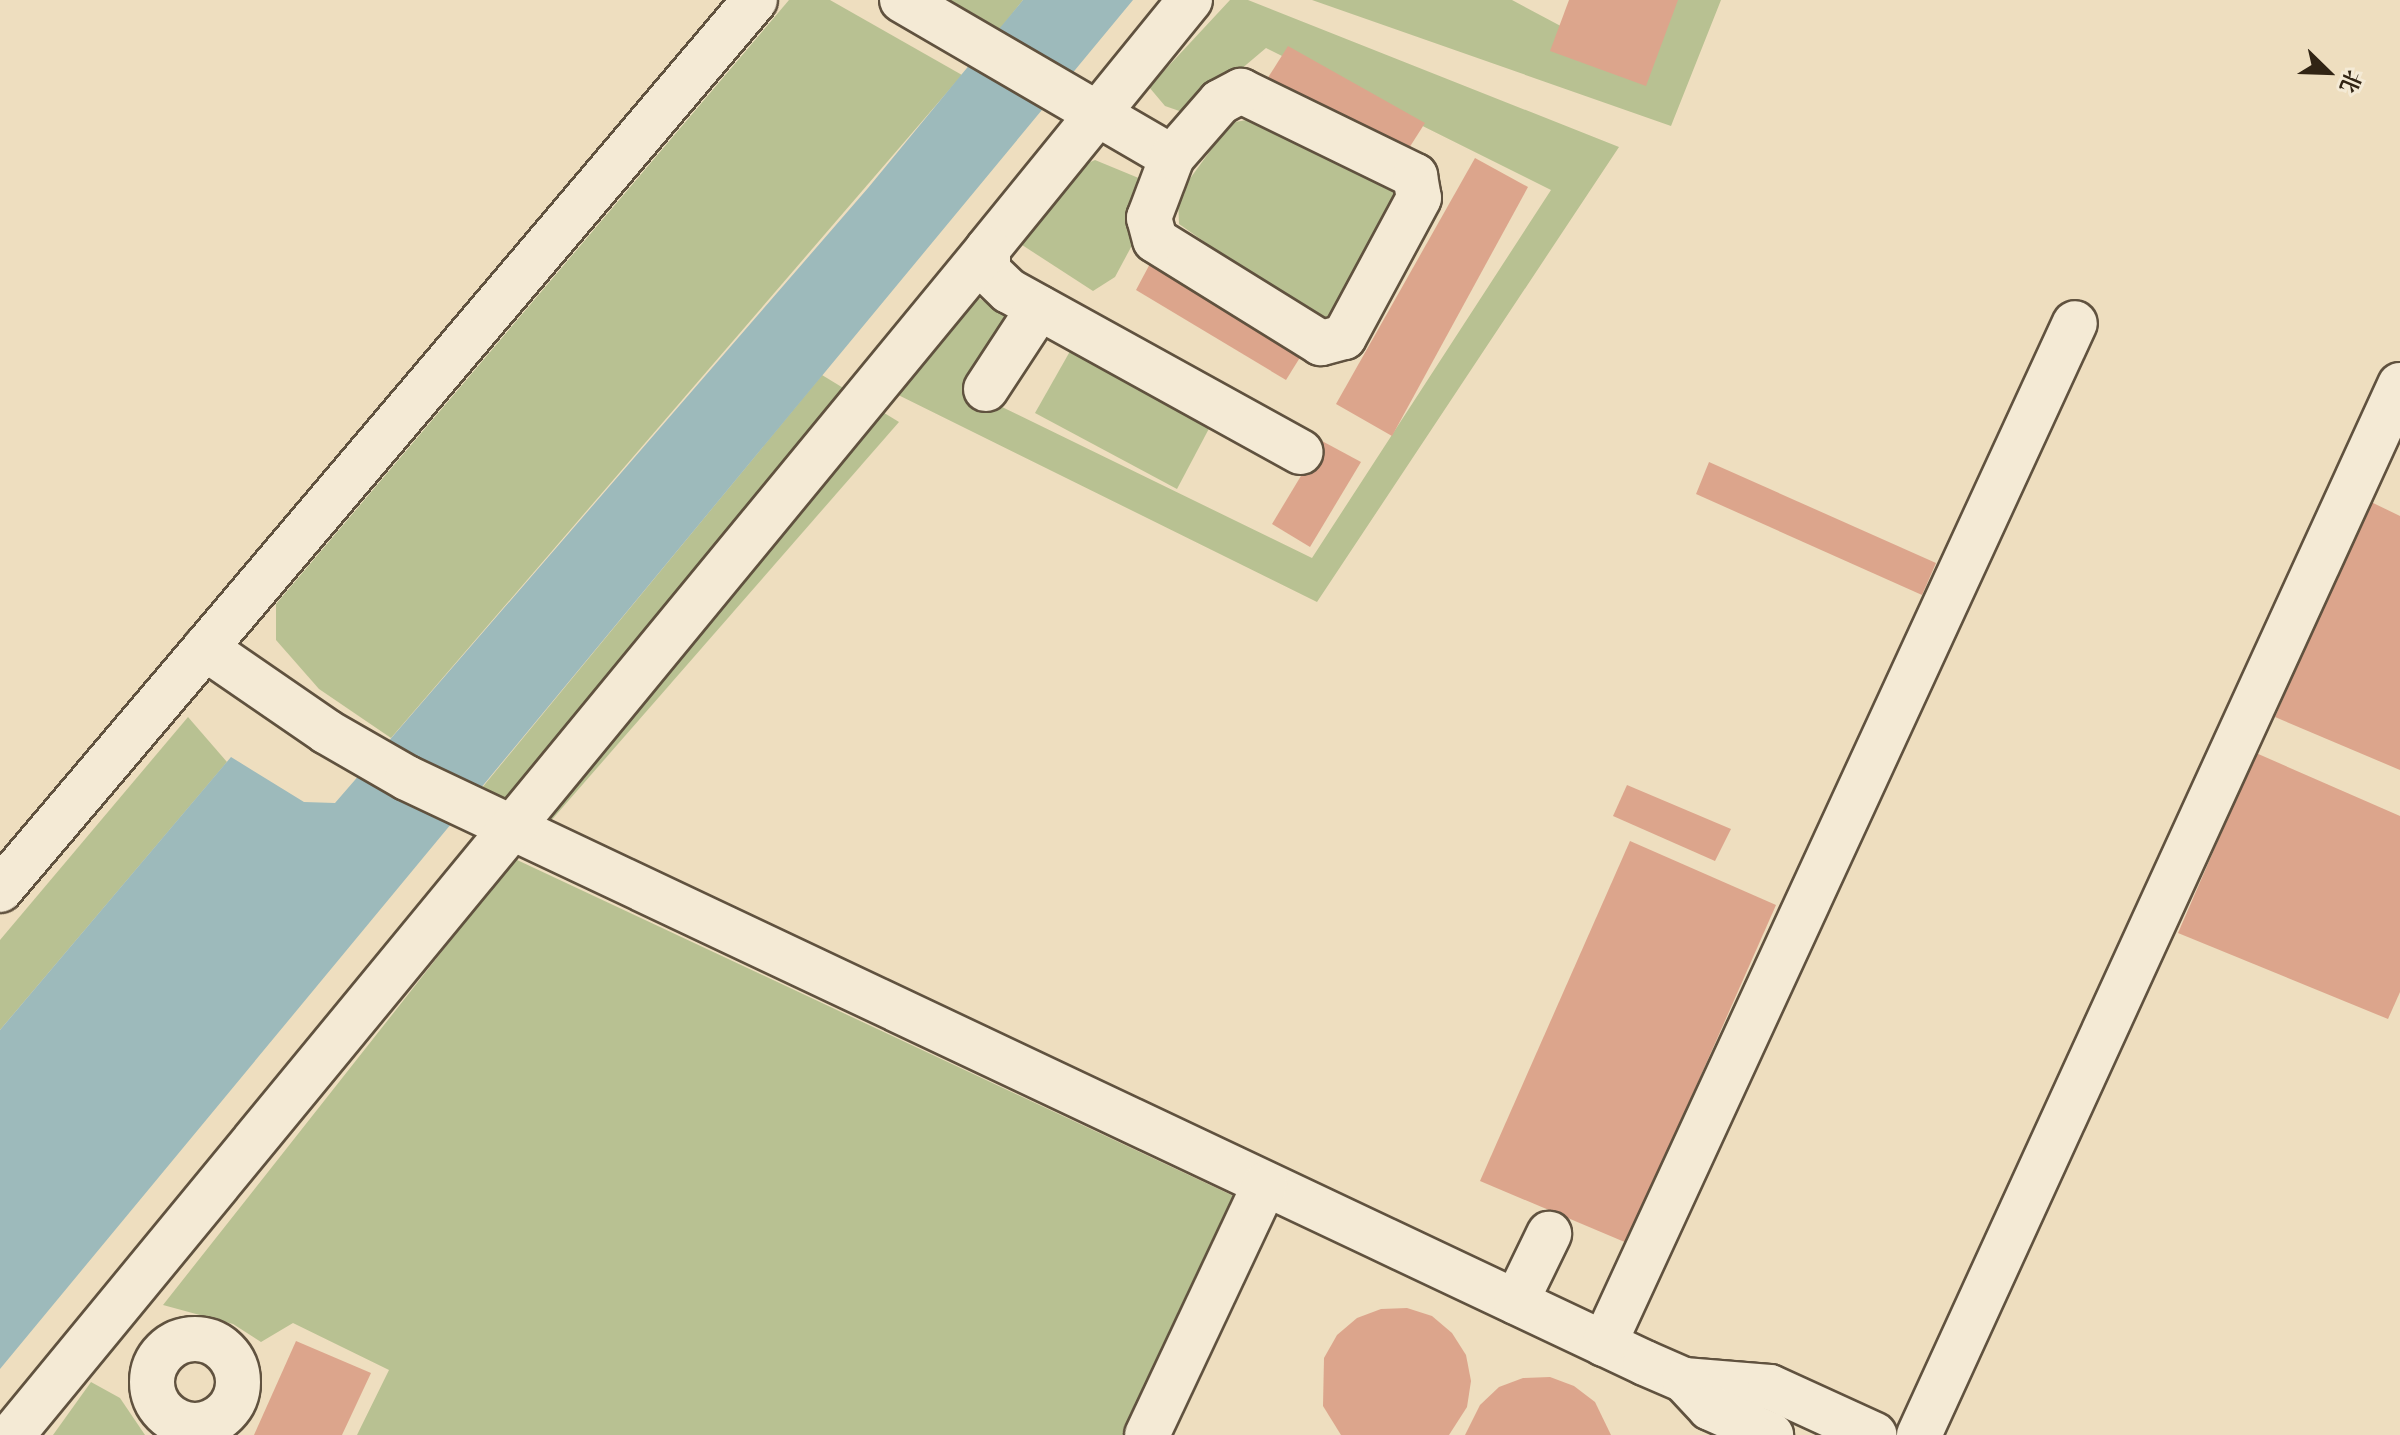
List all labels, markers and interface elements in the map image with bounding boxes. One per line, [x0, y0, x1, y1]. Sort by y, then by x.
north arrow [2288, 32, 2368, 112]
text: 北 [2333, 66, 2368, 97]

